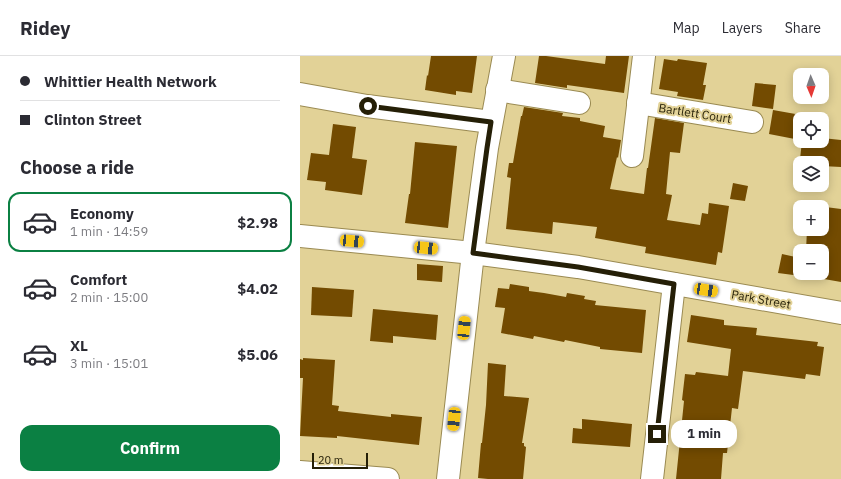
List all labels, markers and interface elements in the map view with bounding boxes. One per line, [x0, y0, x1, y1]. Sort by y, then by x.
text: Ridey [20, 16, 70, 40]
text: Map [673, 19, 700, 37]
text: Layers [722, 19, 763, 37]
text: Share [785, 19, 821, 37]
north arrow [793, 68, 829, 104]
map controls [793, 68, 829, 280]
text: Whittier Health Network [44, 72, 217, 91]
route start [359, 97, 377, 115]
street label: Bartlett Court [657, 100, 733, 126]
text: Clinton Street [44, 110, 142, 129]
button: locate [793, 112, 829, 148]
text: Choose a ride [20, 156, 134, 179]
button: layers [793, 156, 829, 192]
button: + [793, 200, 829, 236]
icon: car [22, 204, 58, 240]
text: Economy [70, 204, 134, 223]
text: $2.98 [237, 213, 278, 232]
text: 1 min · 14:59 [70, 223, 148, 240]
car [340, 234, 364, 248]
car [413, 241, 439, 255]
button: − [793, 244, 829, 280]
icon: car [22, 270, 58, 306]
text: Comfort [70, 270, 127, 289]
text: $4.02 [237, 279, 278, 298]
car [693, 282, 719, 298]
street label: Park Street [730, 286, 792, 312]
text: 2 min · 15:00 [70, 289, 148, 306]
car [457, 315, 471, 341]
icon: car [22, 336, 58, 372]
text: XL [70, 336, 88, 355]
text: $5.06 [237, 345, 278, 364]
text: 3 min · 15:01 [70, 355, 148, 372]
car [447, 406, 461, 432]
callout: 1 min [671, 420, 737, 448]
button: Confirm [20, 425, 280, 471]
route end [648, 425, 666, 443]
text: 1 min [687, 425, 721, 442]
scale bar [312, 451, 368, 470]
text: 20 m [318, 453, 343, 467]

